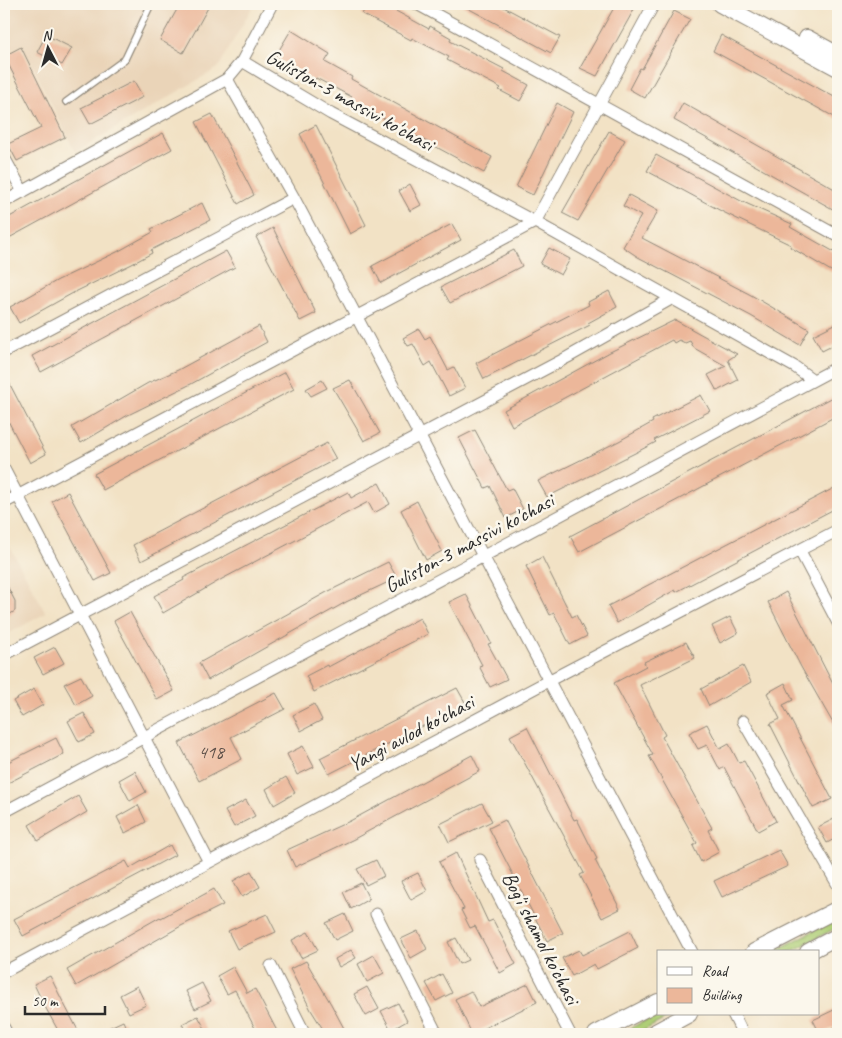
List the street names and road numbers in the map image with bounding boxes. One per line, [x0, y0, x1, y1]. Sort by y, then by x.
street label: Guliston-3 massivi ko'chasi [261, 43, 441, 158]
street label: Guliston-3 massivi ko'chasi [380, 486, 561, 599]
street label: Yangi avlod ko'chasi [344, 687, 481, 777]
street label: Bog'i shamol ko'chasi [497, 868, 587, 1011]

